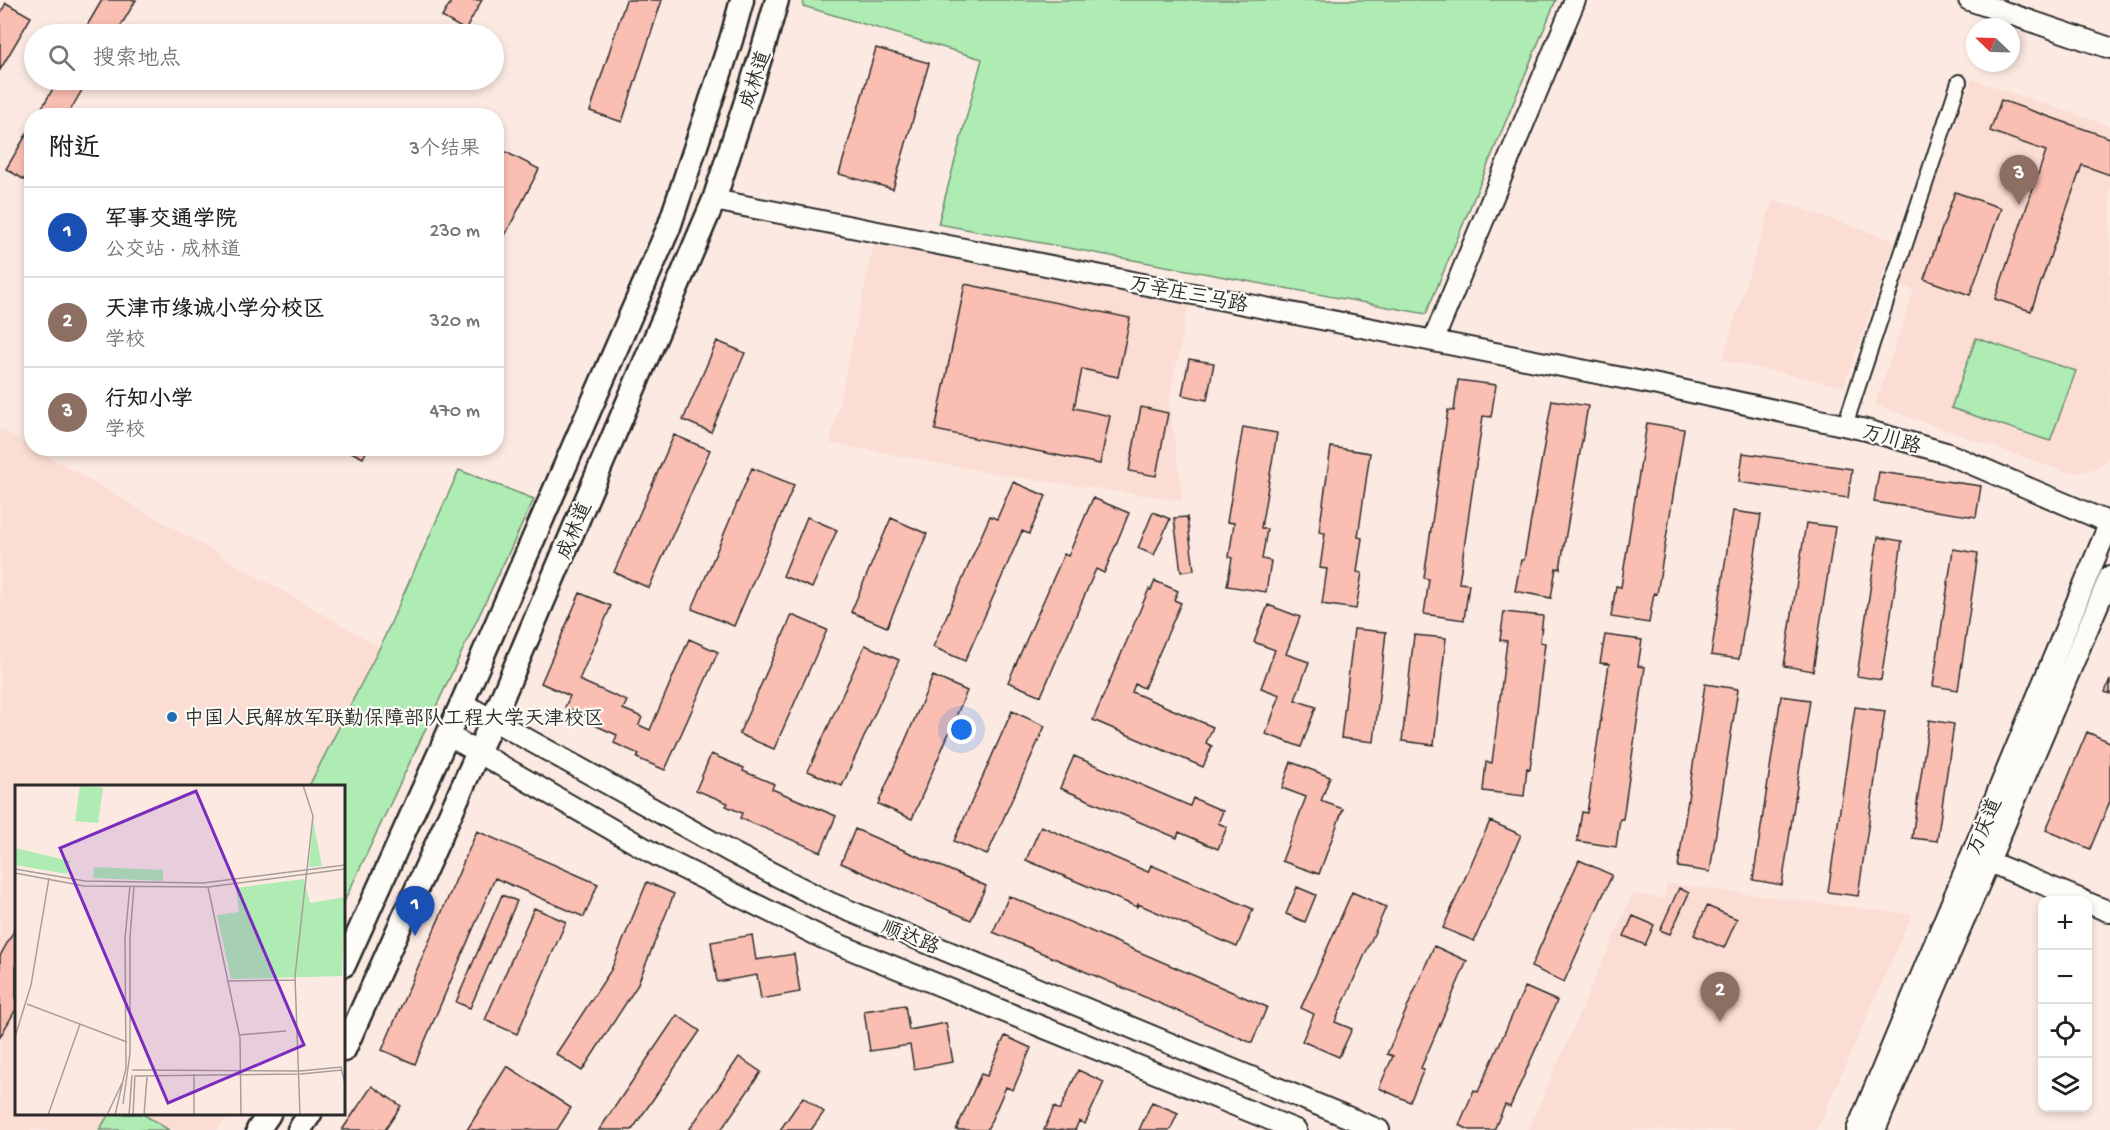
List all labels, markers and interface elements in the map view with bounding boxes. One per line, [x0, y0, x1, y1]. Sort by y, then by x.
north arrow [1966, 18, 2020, 72]
search box [24, 24, 504, 90]
icon: search [45, 41, 78, 74]
text: 搜索地点 [93, 47, 181, 73]
street label: 成林道 [735, 47, 778, 112]
text: 附近 [48, 135, 100, 166]
text: 3个结果 [410, 139, 480, 162]
pin: 3 [2000, 156, 2038, 205]
text: 军事交通学院 [105, 208, 237, 234]
text: 1 [63, 221, 72, 244]
text: 230 m [430, 221, 480, 244]
text: 公交站 · 成林道 [105, 240, 241, 263]
street label: 万辛庄三马路 [1127, 272, 1251, 319]
text: 天津市缘诚小学分校区 [105, 298, 325, 324]
text: 2 [63, 311, 72, 334]
text: 320 m [430, 311, 480, 334]
text: 学校 [105, 330, 145, 353]
text: 行知小学 [105, 388, 193, 414]
text: 3 [62, 401, 73, 424]
text: 470 m [430, 401, 480, 424]
text: 学校 [105, 420, 145, 443]
street label: 万川路 [1859, 420, 1925, 461]
street label: 成林道 [552, 498, 599, 563]
place label: 中国人民解放军联勤保障部队工程大学天津校区 [184, 707, 604, 732]
marker: 中国人民解放军联勤保障部队工程大学天津校区 [165, 710, 179, 724]
your location [947, 715, 976, 744]
inset map [15, 785, 345, 1115]
street label: 万庆道 [1962, 794, 2009, 859]
pin: 1 [396, 886, 434, 936]
map controls [2038, 896, 2092, 1112]
button: + [2038, 896, 2092, 950]
street label: 顺达路 [878, 915, 943, 962]
button: − [2038, 950, 2092, 1004]
pin: 2 [1700, 972, 1740, 1022]
button: locate [2038, 1004, 2092, 1058]
button: layers [2038, 1058, 2092, 1112]

